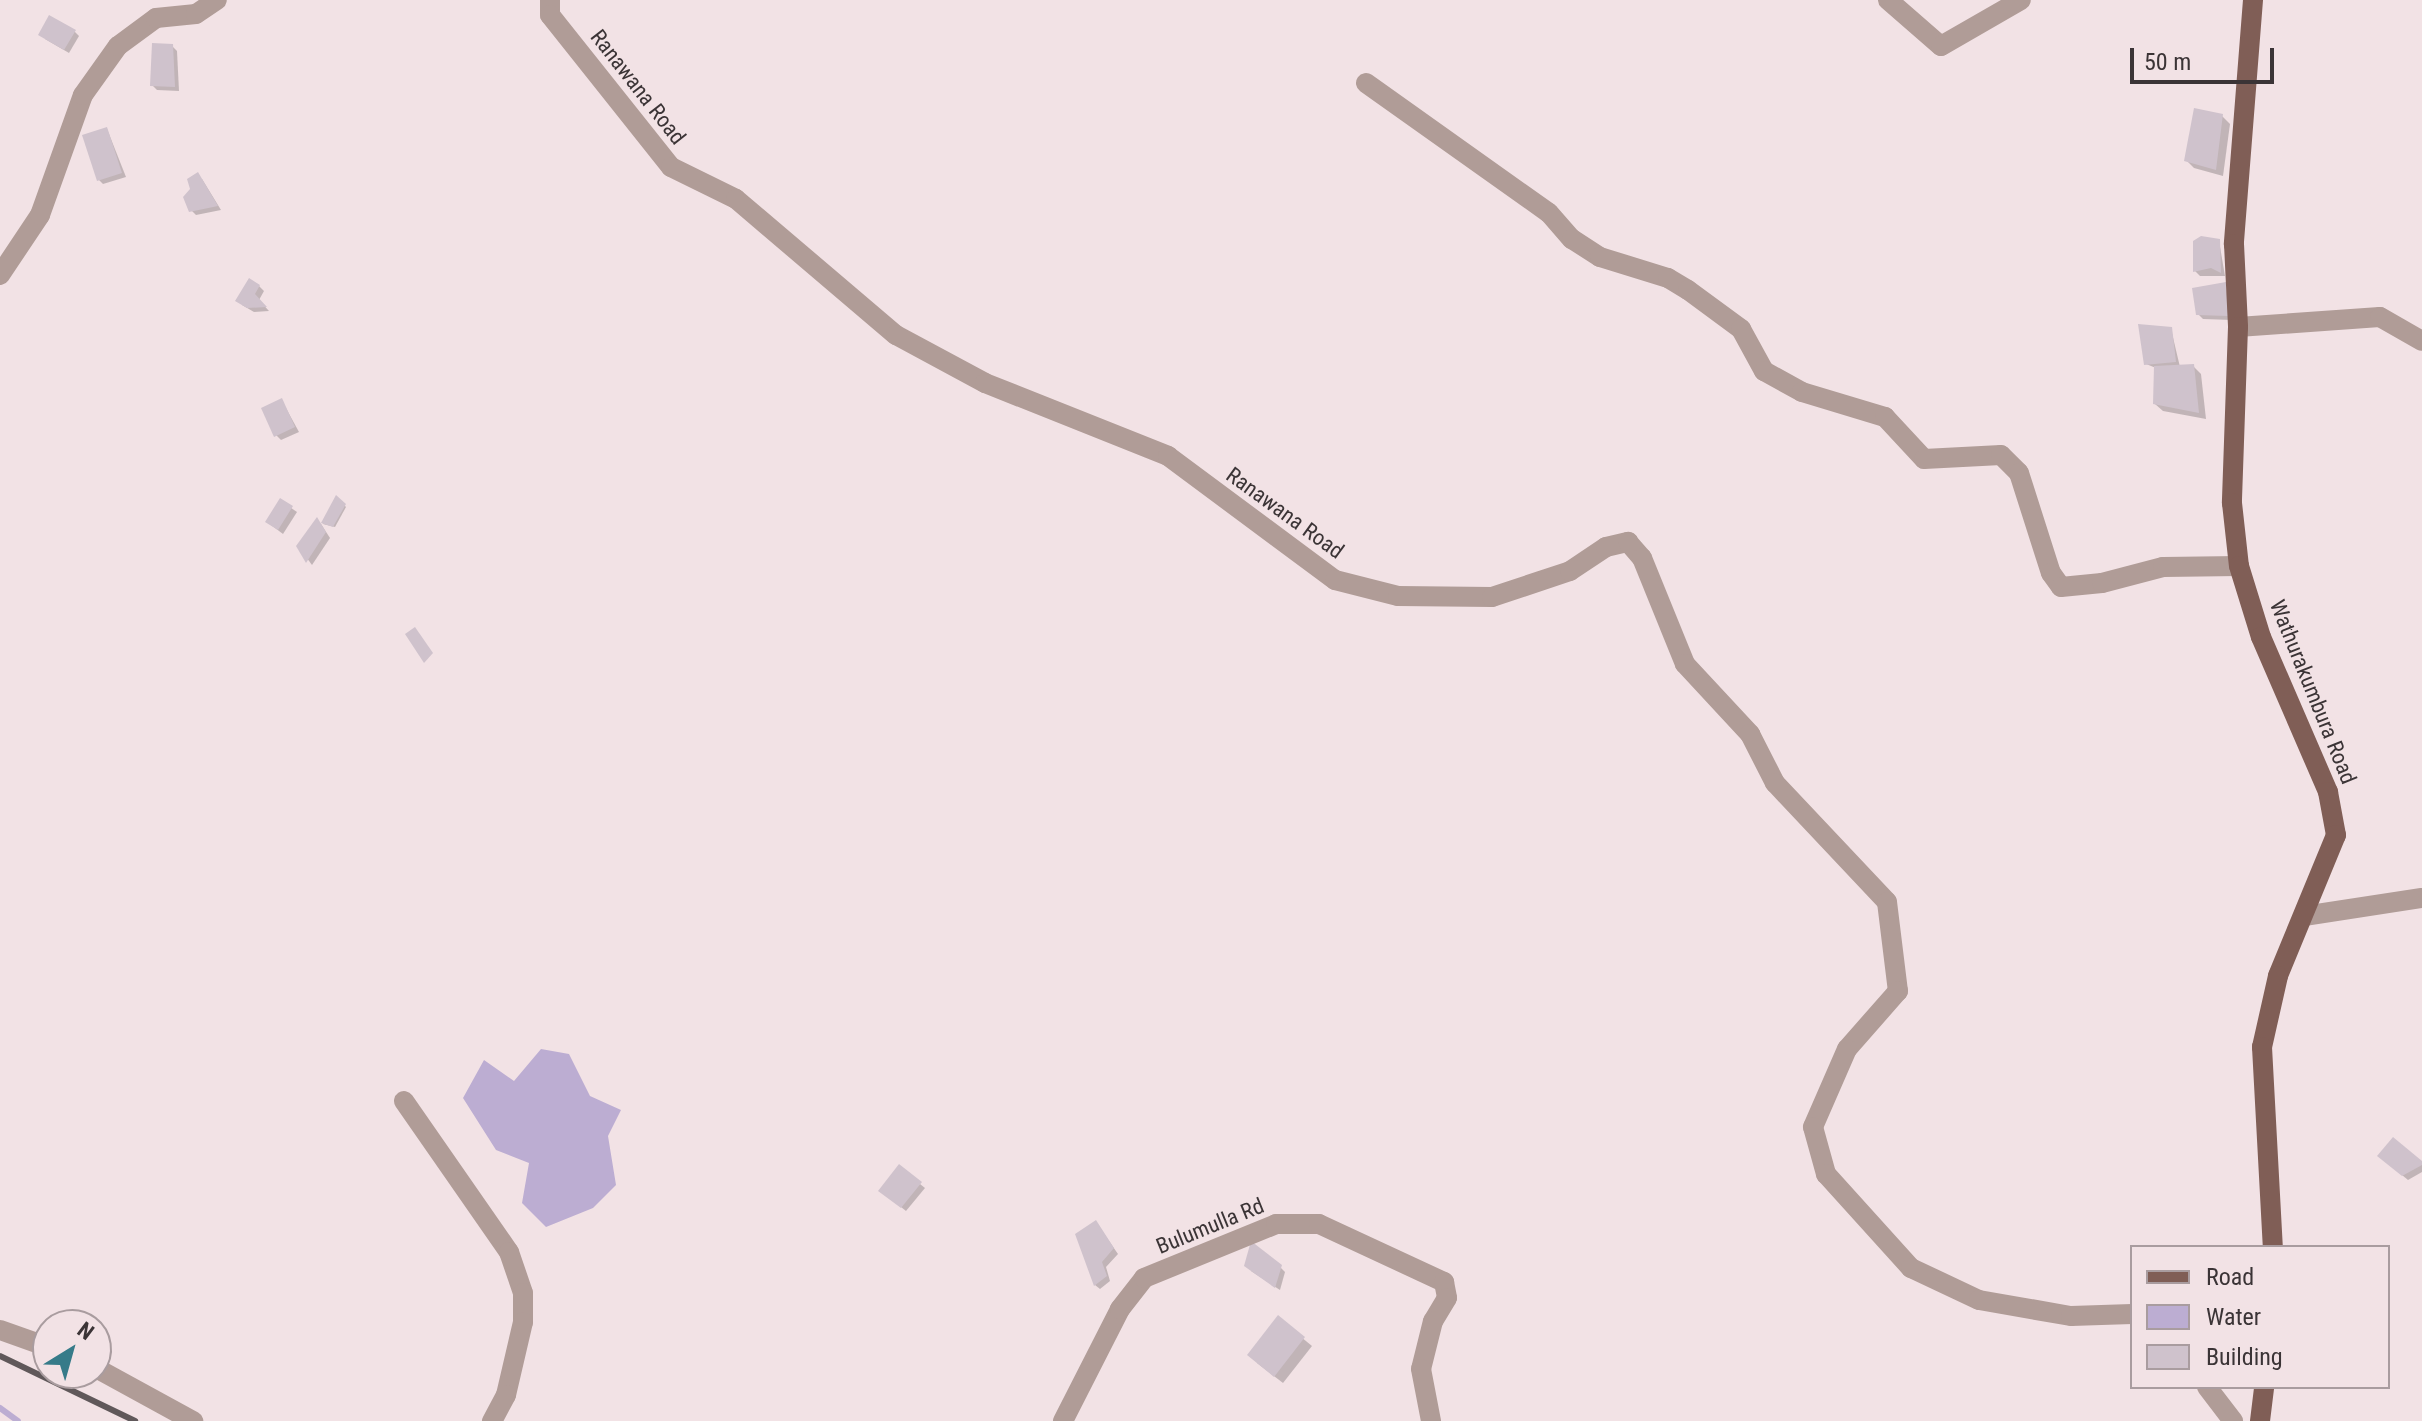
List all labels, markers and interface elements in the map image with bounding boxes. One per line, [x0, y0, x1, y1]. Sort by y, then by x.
street label: Ranawana Road [585, 24, 691, 150]
scale bar [2134, 32, 2278, 82]
text: 50 m [2144, 48, 2191, 76]
street label: Ranawana Road [1221, 462, 1349, 564]
street label: Wathurakumbura Road [2264, 596, 2362, 788]
street label: Bulumulla Rd [1152, 1192, 1268, 1260]
legend [2130, 1245, 2390, 1389]
text: Road [2206, 1263, 2254, 1291]
text: Water [2206, 1303, 2261, 1331]
north arrow [32, 1309, 112, 1389]
text: N [73, 1317, 98, 1345]
text: Building [2206, 1343, 2283, 1371]

